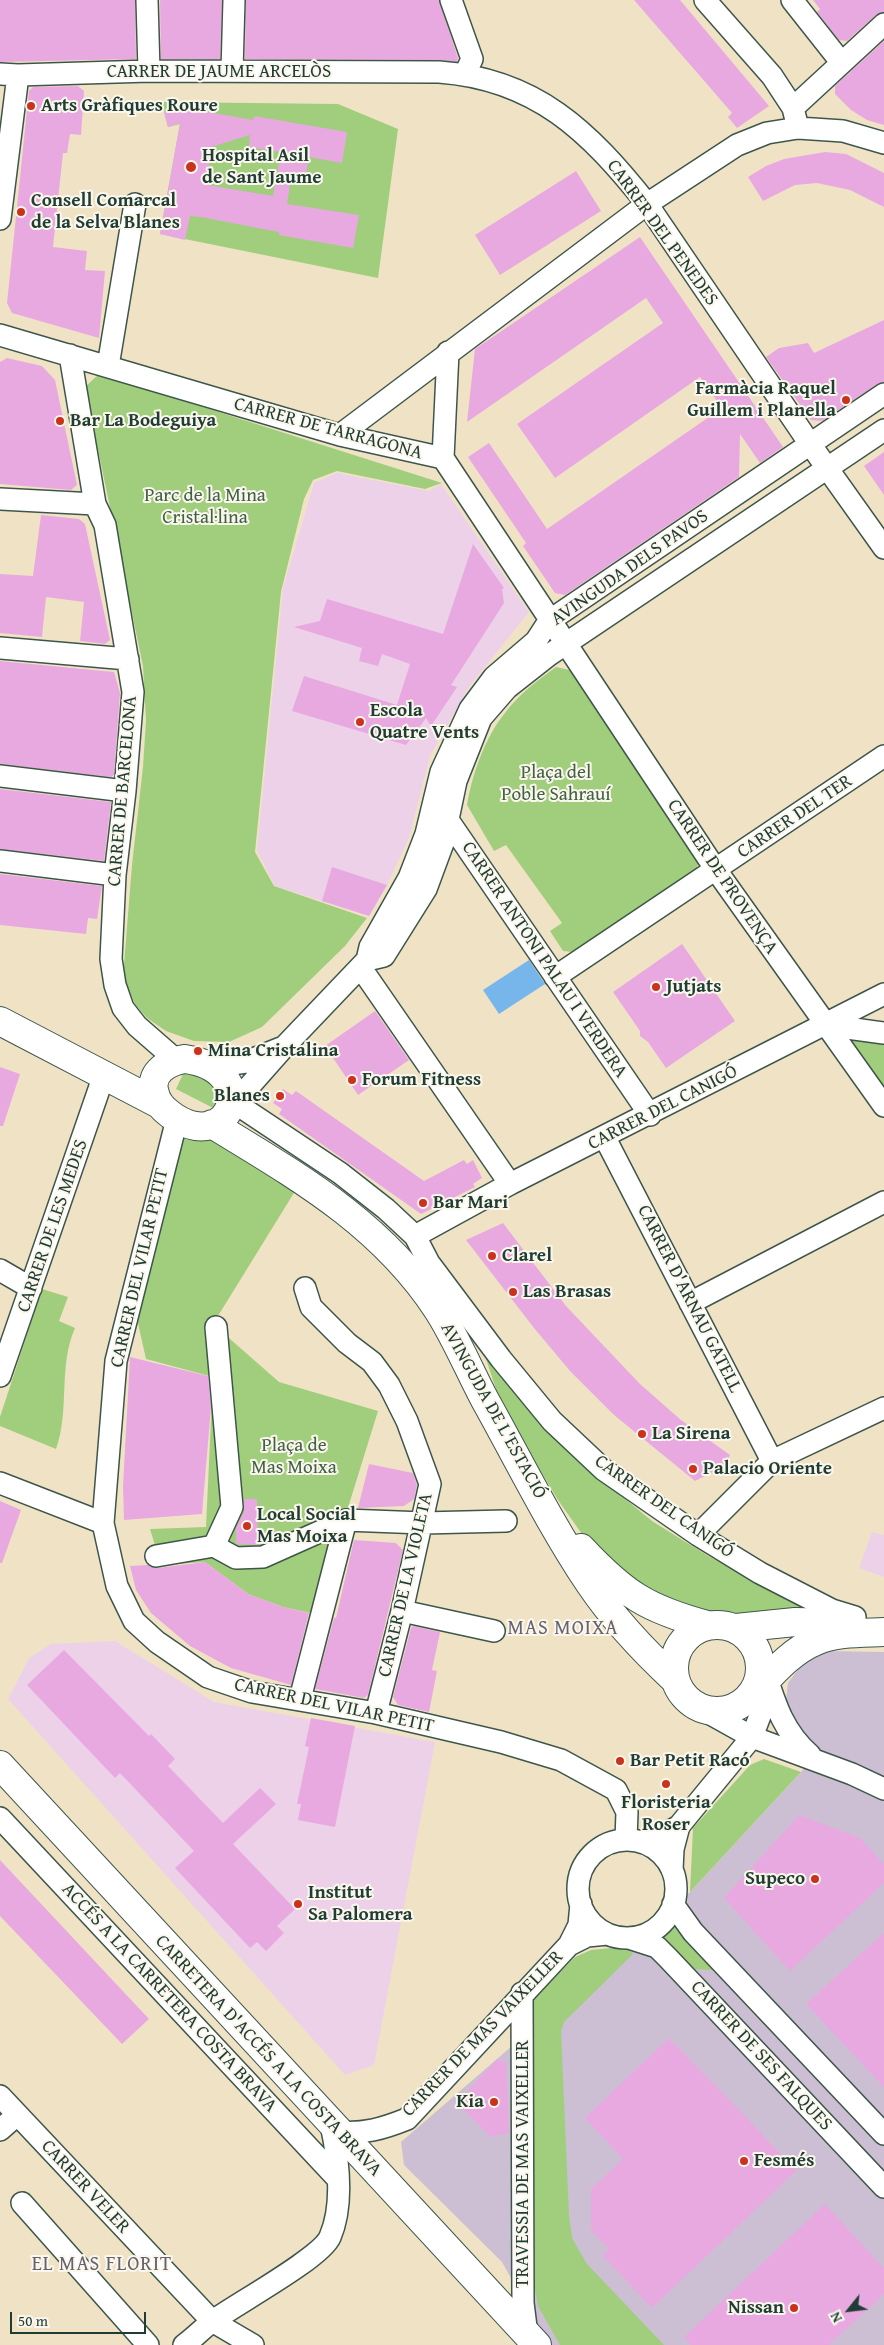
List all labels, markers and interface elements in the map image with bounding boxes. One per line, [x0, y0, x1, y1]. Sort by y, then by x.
street label: CARRER DE JAUME ARCELÒS [107, 61, 331, 83]
place label: Arts Gràfiques Roure [41, 95, 218, 117]
marker: Arts Gràfiques Roure [25, 100, 37, 112]
place label: Hospital Asil de Sant Jaume [202, 145, 322, 189]
street label: CARRER DEL PENEDES [601, 156, 723, 310]
marker: Hospital Asil de Sant Jaume [184, 160, 198, 174]
place label: Consell Comarcal de la Selva Blanes [31, 190, 180, 234]
marker: Consell Comarcal de la Selva Blanes [15, 206, 27, 218]
place label: Farmàcia Raquel Guillem i Planella [687, 378, 836, 422]
street label: CARRER DE TARRAGONA [231, 393, 425, 465]
marker: Farmàcia Raquel Guillem i Planella [840, 394, 852, 406]
place label: Bar La Bodeguiya [70, 410, 216, 432]
marker: Bar La Bodeguiya [54, 415, 66, 427]
park label: Parc de la Mina Cristal·lina [144, 485, 266, 529]
street label: AVINGUDA DELS PAVOS [547, 505, 713, 631]
street label: CARRER DE BARCELONA [103, 695, 143, 887]
place label: Escola Quatre Vents [370, 700, 479, 744]
marker: Escola Quatre Vents [354, 716, 366, 728]
park label: Plaça del Poble Sahrauí [501, 762, 611, 806]
street label: CARRER DEL TER [733, 770, 857, 864]
street label: CARRER DE PROVENÇA [662, 795, 782, 959]
street label: CARRER ANTONI PALAU I VERDERA [456, 837, 632, 1083]
place label: Jutjats [666, 976, 721, 998]
marker: Jutjats [650, 981, 662, 993]
place label: Mina Cristalina [208, 1040, 339, 1062]
marker: Mina Cristalina [192, 1045, 204, 1057]
street label: CARRER DEL CANIGÓ [584, 1060, 742, 1156]
place label: Forum Fitness [362, 1069, 481, 1091]
marker: Forum Fitness [346, 1074, 358, 1086]
place label: Blanes [214, 1085, 270, 1107]
marker: Blanes [274, 1090, 286, 1102]
street label: CARRER DE LES MEDES [13, 1137, 93, 1315]
street label: CARRER DEL VILAR PETIT [106, 1166, 174, 1370]
place label: Bar Mari [433, 1192, 508, 1214]
marker: Bar Mari [417, 1197, 429, 1209]
street label: CARRER D'ARNAU GATELL [632, 1201, 746, 1397]
place label: Clarel [502, 1245, 552, 1267]
marker: Clarel [486, 1250, 498, 1262]
place label: Las Brasas [523, 1281, 611, 1303]
marker: Las Brasas [507, 1286, 519, 1298]
street label: AVINGUDA DE L'ESTACIÓ [435, 1319, 551, 1503]
place label: La Sirena [652, 1423, 730, 1445]
marker: La Sirena [636, 1428, 648, 1440]
park label: Plaça de Mas Moixa [251, 1435, 337, 1479]
street label: CARRER DEL CANIGÓ [590, 1450, 738, 1564]
place label: Palacio Oriente [703, 1458, 832, 1480]
marker: Palacio Oriente [687, 1463, 699, 1475]
street label: CARRER DE LA VIOLETA [374, 1491, 438, 1679]
place label: Local Social Mas Moixa [257, 1504, 356, 1548]
marker: Local Social Mas Moixa [241, 1520, 253, 1532]
district label: MAS MOIXA [506, 1617, 620, 1641]
street label: CARRER DEL VILAR PETIT [232, 1674, 436, 1738]
place label: Bar Petit Racó [630, 1750, 750, 1772]
marker: Bar Petit Racó [614, 1755, 626, 1767]
marker: Floristeria Roser [660, 1778, 672, 1790]
place label: Floristeria Roser [621, 1792, 711, 1836]
place label: Supeco [745, 1868, 805, 1890]
marker: Supeco [809, 1873, 821, 1885]
street label: ACCÉS A LA CARRETERA COSTA BRAVA [56, 1878, 282, 2118]
place label: Institut Sa Palomera [308, 1882, 413, 1926]
marker: Institut Sa Palomera [292, 1898, 304, 1910]
street label: CARRETERA D'ACCÉS A LA COSTA BRAVA [150, 1930, 386, 2182]
street label: CARRER DE MAS VAIXELLER [398, 1946, 568, 2122]
street label: CARRER DE SES FALQUES [685, 1976, 837, 2136]
street label: TRAVESSIA DE MAS VAIXELLER [512, 2040, 534, 2288]
place label: Kia [456, 2091, 484, 2113]
marker: Kia [488, 2096, 500, 2108]
street label: CARRER VELER [36, 2135, 134, 2239]
place label: Fesmés [754, 2150, 814, 2172]
marker: Fesmés [738, 2155, 750, 2167]
district label: EL MAS FLORIT [30, 2253, 174, 2277]
north arrow [824, 2285, 874, 2335]
place label: Nissan [728, 2297, 784, 2319]
scale bar [12, 2302, 149, 2334]
marker: Nissan [788, 2302, 800, 2314]
text: N [825, 2308, 847, 2326]
text: 50 m [18, 2310, 48, 2331]

